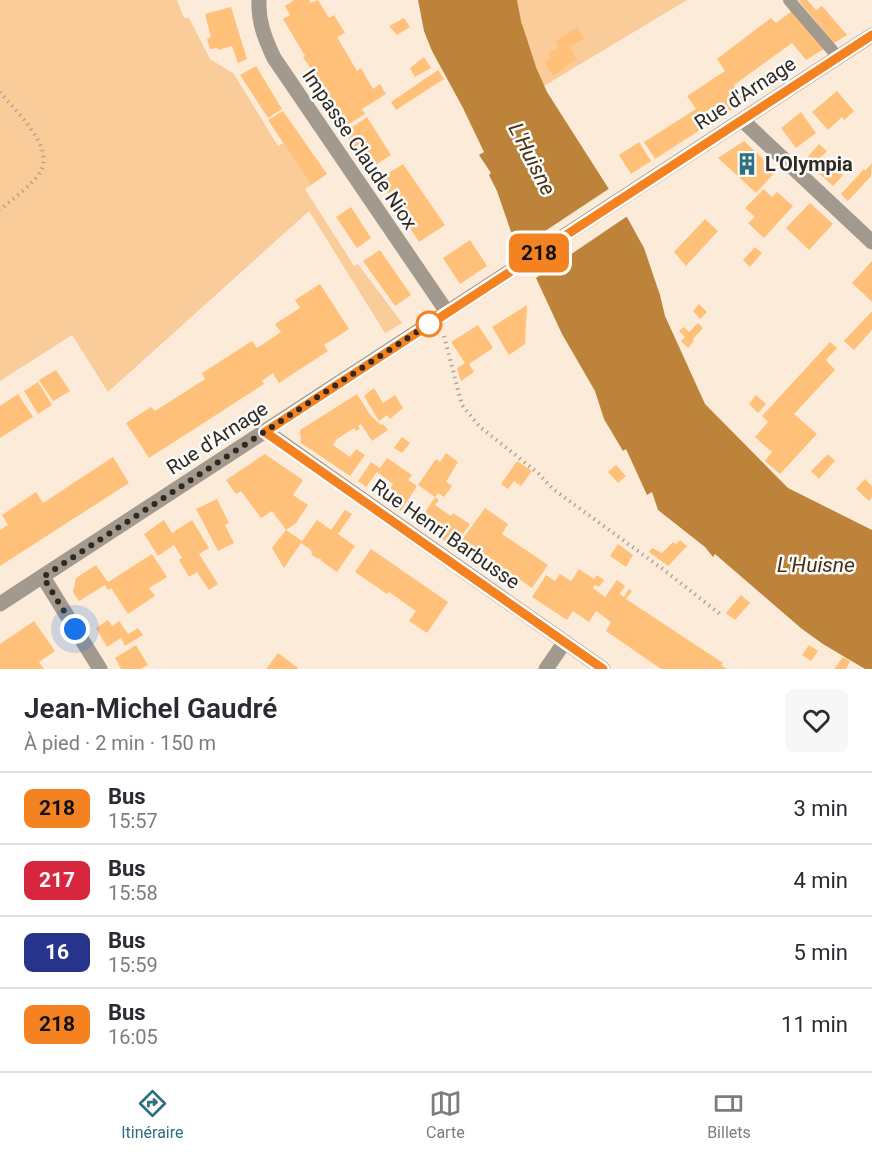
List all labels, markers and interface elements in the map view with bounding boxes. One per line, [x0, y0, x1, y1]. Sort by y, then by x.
street label: Rue d'Arnage [690, 51, 800, 135]
street label: Impasse Claude Niox [297, 64, 423, 234]
water label: L'Huisne [504, 119, 560, 199]
building icon: L'Olympia [734, 151, 760, 177]
place label: L'Olympia [765, 152, 853, 176]
line badge: 218 [504, 234, 574, 272]
text: 218 [521, 241, 557, 265]
unlabelled marker [416, 311, 442, 337]
street label: Rue d'Arnage [162, 396, 272, 480]
street label: Rue Henri Barbusse [367, 474, 525, 594]
water label: L'Huisne [777, 553, 855, 577]
your location [60, 614, 90, 644]
button: heart [785, 689, 848, 752]
text: Jean-Michel Gaudré [24, 692, 277, 725]
text: À pied · 2 min · 150 m [24, 731, 216, 755]
text: Bus [108, 784, 146, 809]
text: 218 [39, 796, 75, 820]
text: 3 min [793, 796, 848, 821]
text: 15:57 [108, 809, 158, 833]
text: Bus [108, 856, 146, 881]
text: 217 [39, 868, 75, 892]
text: 4 min [793, 868, 848, 893]
text: 15:58 [108, 881, 158, 905]
text: Bus [108, 928, 146, 953]
text: 16 [45, 940, 69, 964]
text: 5 min [793, 940, 848, 965]
text: 15:59 [108, 953, 158, 977]
text: Bus [108, 1000, 146, 1025]
text: 218 [39, 1012, 75, 1036]
text: 11 min [781, 1012, 848, 1037]
text: 16:05 [108, 1025, 158, 1049]
tab: Itinéraire [121, 1087, 184, 1142]
tab: Carte [426, 1087, 465, 1142]
tab: Billets [707, 1087, 751, 1142]

